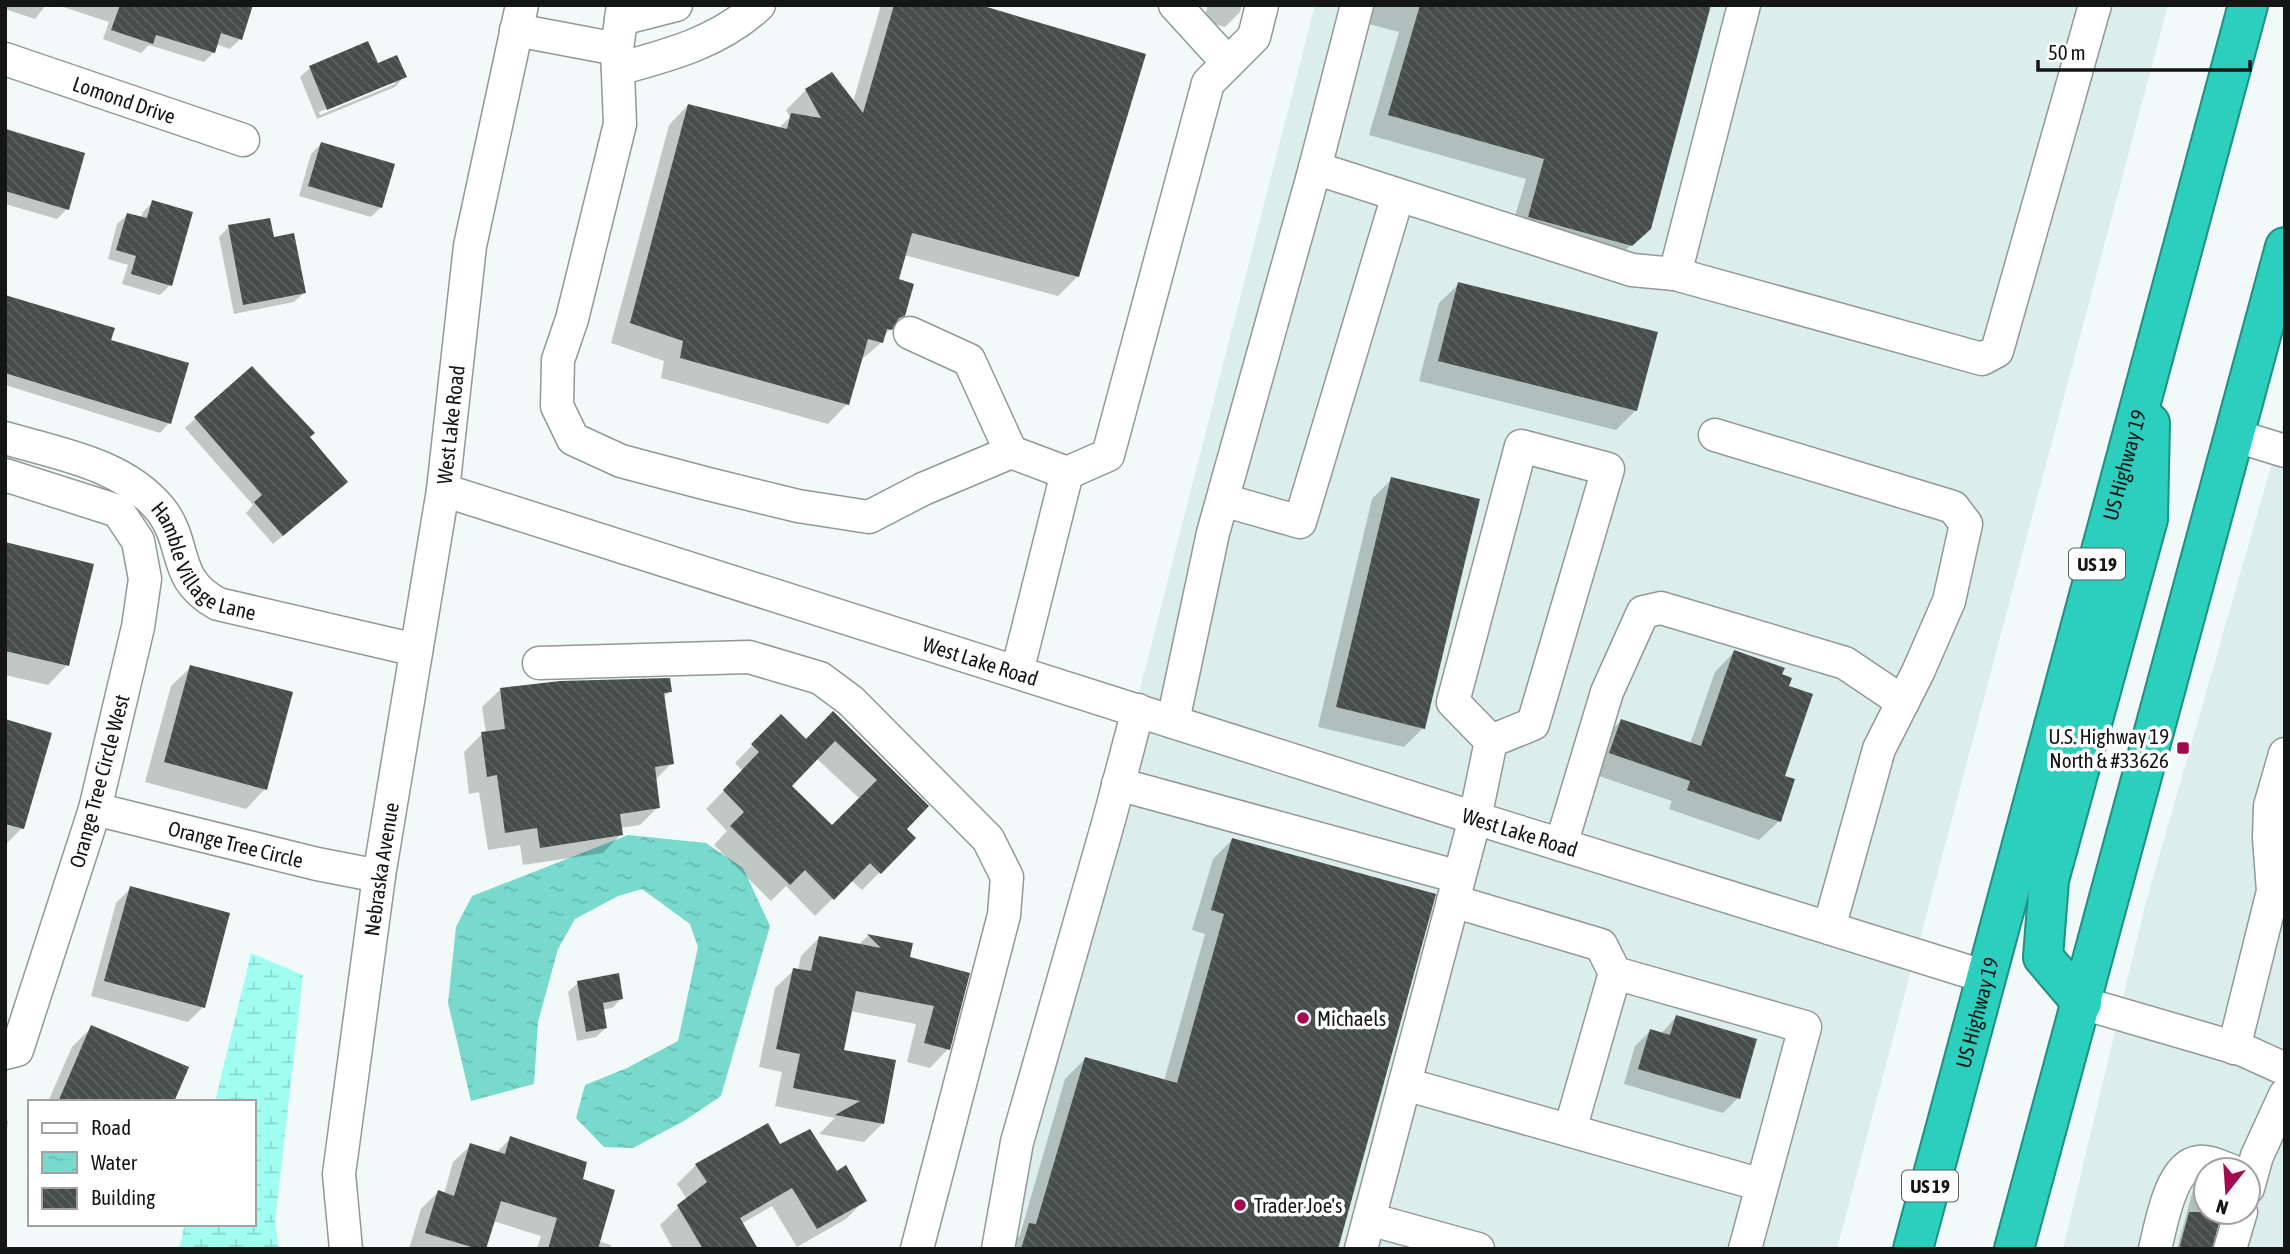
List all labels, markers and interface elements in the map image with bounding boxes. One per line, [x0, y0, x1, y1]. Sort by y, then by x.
scale bar [2038, 28, 2250, 72]
text: 50 m [2048, 40, 2086, 64]
street label: Lomond Drive [70, 71, 179, 128]
street label: West Lake Road [432, 364, 469, 486]
street label: US Highway 19 [2098, 407, 2151, 523]
street label: Hamble Village Lane [147, 496, 258, 624]
road number: US 19 [2069, 548, 2125, 580]
street label: West Lake Road [920, 631, 1041, 690]
street label: Orange Tree Circle West [64, 692, 134, 870]
place label: U.S. Highway 19 North & #33626 [2048, 724, 2169, 772]
marker: U.S. Highway 19 North & #33626 [2175, 740, 2191, 756]
street label: Nebraska Avenue [359, 801, 403, 938]
street label: West Lake Road [1459, 803, 1581, 861]
street label: Orange Tree Circle [166, 816, 306, 872]
street label: US Highway 19 [1950, 954, 2003, 1070]
place label: Michaels [1317, 1006, 1386, 1030]
marker: Michaels [1295, 1010, 1311, 1026]
legend [28, 1100, 256, 1226]
text: Road [91, 1115, 131, 1139]
text: Water [91, 1150, 138, 1174]
north arrow [2192, 1156, 2262, 1226]
road number: US 19 [1902, 1170, 1958, 1202]
text: Building [91, 1185, 155, 1209]
place label: Trader Joe's [1254, 1193, 1342, 1217]
text: N [2213, 1195, 2231, 1219]
marker: Trader Joe's [1232, 1197, 1248, 1213]

